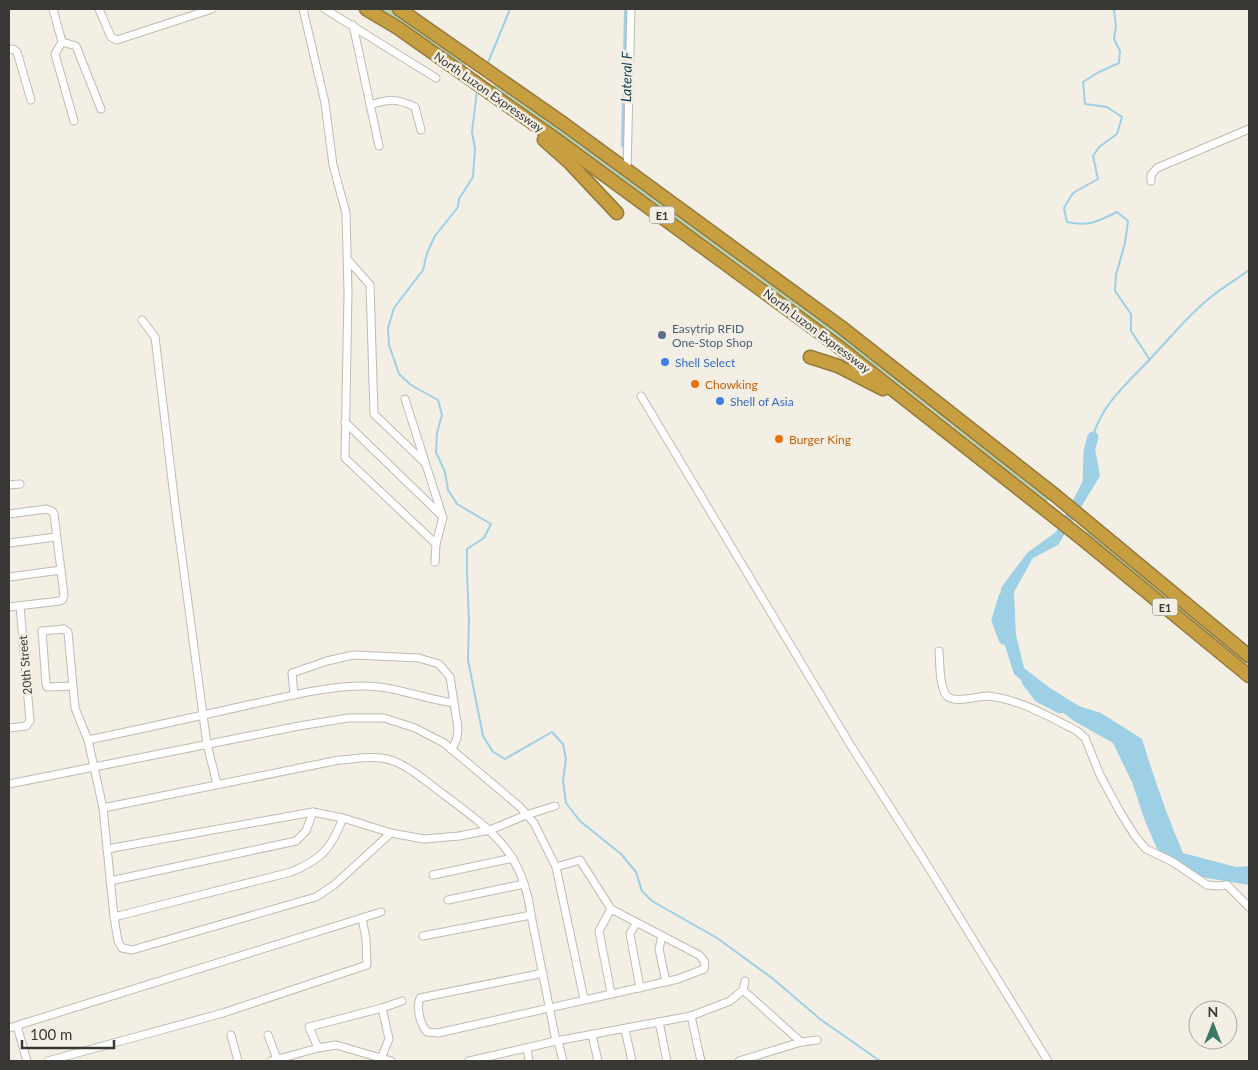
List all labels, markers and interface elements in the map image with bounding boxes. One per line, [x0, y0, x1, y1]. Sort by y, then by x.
street label: North Luzon Expressway [431, 48, 547, 136]
water label: Lateral F [617, 51, 635, 102]
road number: E1 [650, 206, 674, 224]
street label: North Luzon Expressway [760, 286, 874, 377]
place label: Easytrip RFID One-Stop Shop [672, 321, 753, 350]
marker: Easytrip RFID One-Stop Shop [656, 329, 668, 341]
place label: Shell Select [675, 355, 736, 370]
marker: Shell Select [659, 356, 671, 368]
place label: Chowking [705, 377, 758, 392]
marker: Chowking [689, 378, 701, 390]
place label: Shell of Asia [730, 394, 794, 409]
marker: Shell of Asia [714, 395, 726, 407]
place label: Burger King [789, 432, 851, 447]
marker: Burger King [773, 433, 785, 445]
road number: E1 [1152, 598, 1178, 616]
street label: 20th Street [15, 634, 35, 695]
north arrow [1188, 1000, 1238, 1050]
text: N [1208, 1003, 1218, 1020]
scale bar [22, 1018, 115, 1050]
text: 100 m [30, 1025, 72, 1043]

